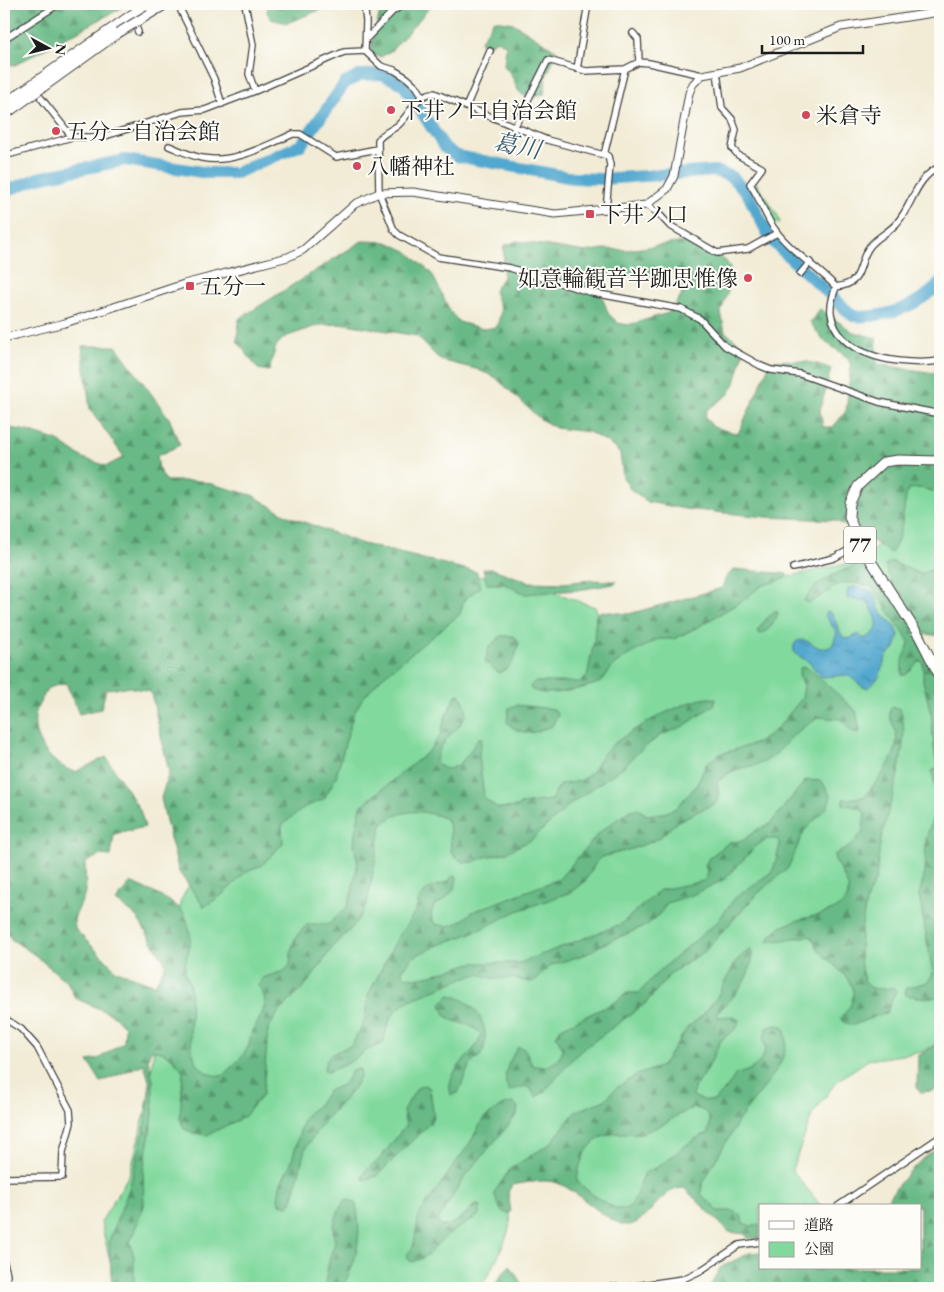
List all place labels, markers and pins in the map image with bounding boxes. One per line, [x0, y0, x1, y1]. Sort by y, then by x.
place label: 下井ノ口自治会館 [401, 96, 577, 125]
place label: 米倉寺 [816, 101, 882, 130]
marker: 下井ノ口自治会館 [385, 104, 397, 116]
marker: 米倉寺 [800, 109, 812, 121]
place label: 五分一自治会館 [66, 117, 220, 146]
marker: 五分一自治会館 [50, 125, 62, 137]
place label: 八幡神社 [367, 152, 455, 181]
marker: 八幡神社 [351, 160, 363, 172]
place label: 下井ノ口 [600, 200, 688, 229]
marker: 下井ノ口 [584, 208, 596, 220]
place label: 如意輪観音半跏思惟像 [518, 264, 738, 293]
place label: 五分一 [200, 272, 266, 301]
marker: 如意輪観音半跏思惟像 [742, 272, 754, 284]
marker: 五分一 [184, 280, 196, 292]

